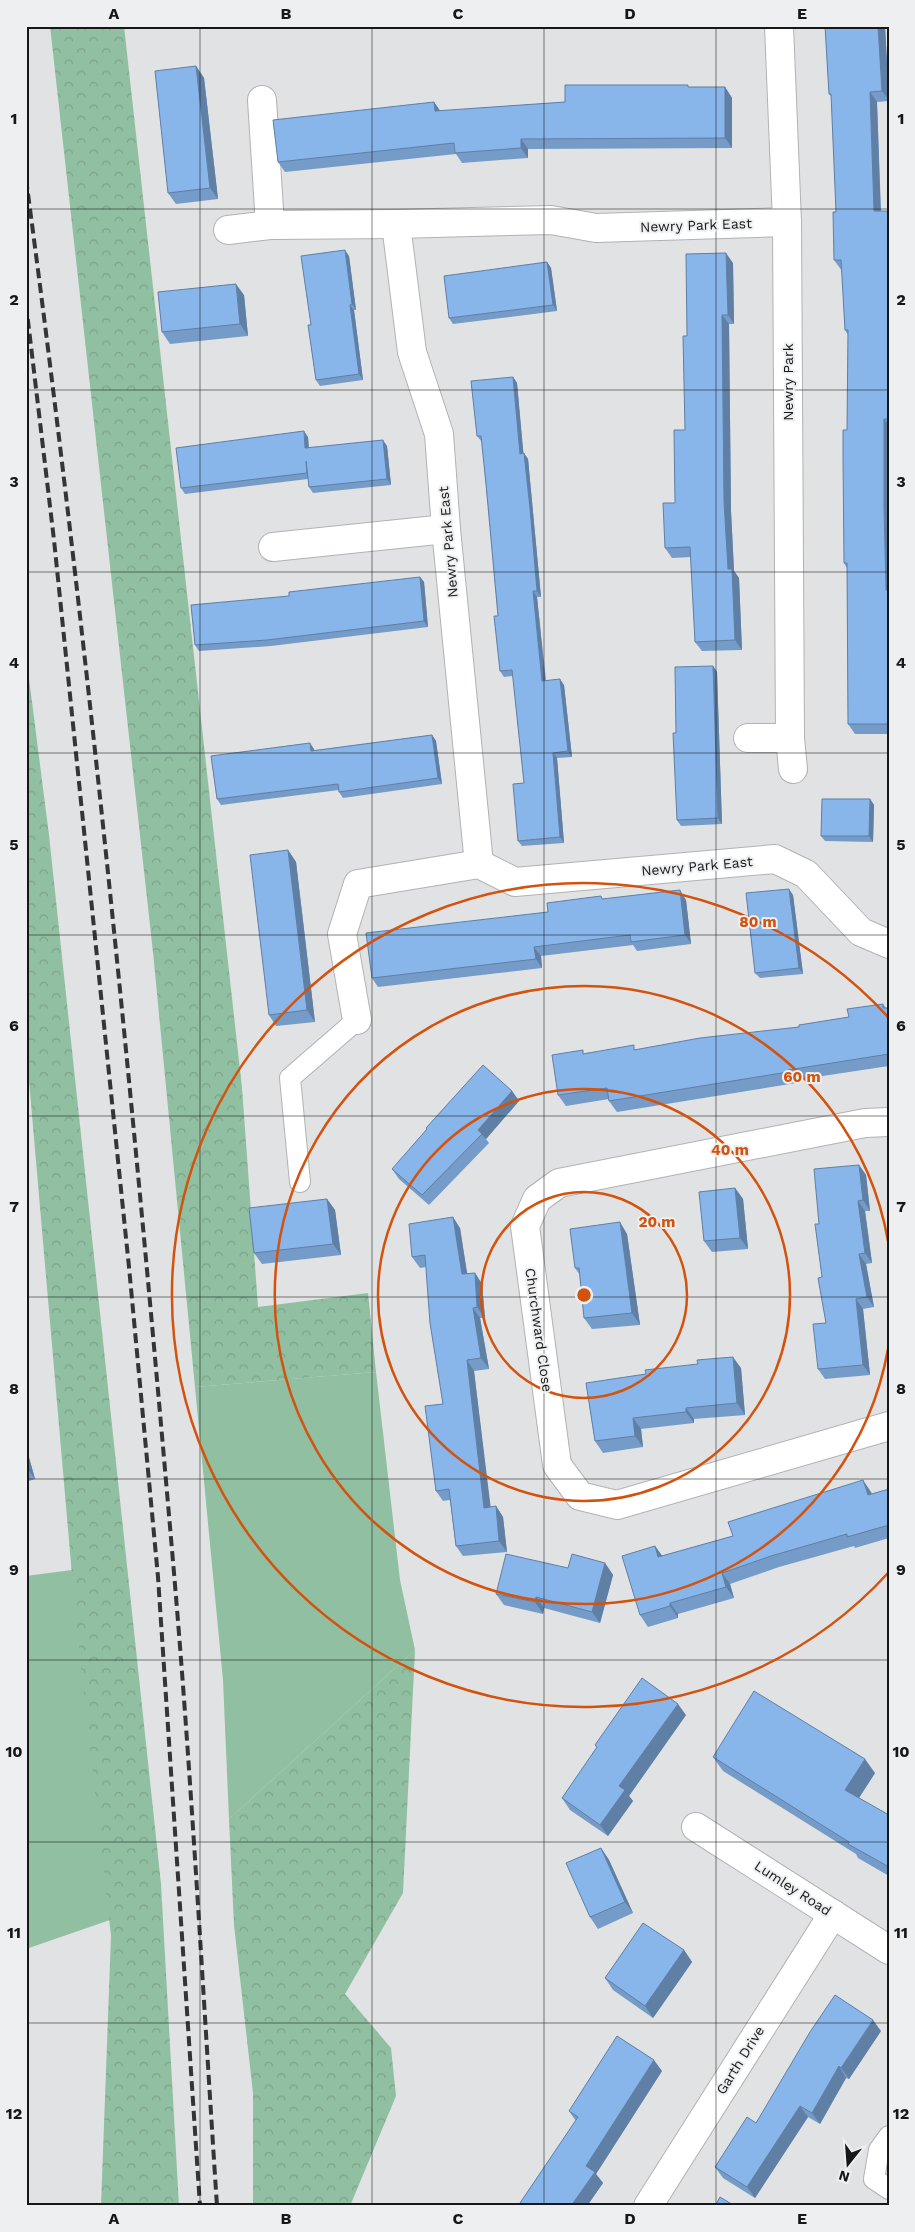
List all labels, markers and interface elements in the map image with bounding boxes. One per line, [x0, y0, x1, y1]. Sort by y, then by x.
text: A [109, 4, 120, 23]
text: B [281, 4, 292, 23]
text: C [453, 4, 464, 23]
text: D [624, 4, 636, 23]
text: E [797, 4, 807, 23]
text: 1 [11, 109, 17, 128]
text: 1 [898, 109, 904, 128]
street label: Newry Park East [640, 215, 752, 235]
text: 2 [9, 290, 19, 309]
text: 2 [896, 290, 906, 309]
street label: Newry Park [780, 343, 796, 421]
text: 3 [9, 472, 19, 491]
text: 3 [896, 472, 906, 491]
street label: Newry Park East [435, 485, 461, 598]
text: 4 [9, 653, 19, 672]
text: 4 [896, 653, 906, 672]
text: 5 [9, 835, 19, 854]
text: 5 [896, 835, 906, 854]
street label: Newry Park East [641, 853, 754, 879]
text: 80 m [739, 913, 777, 931]
text: 6 [9, 1016, 19, 1035]
text: 6 [896, 1016, 906, 1035]
text: 60 m [783, 1068, 821, 1086]
text: 40 m [711, 1141, 749, 1159]
text: 7 [9, 1197, 19, 1216]
text: 7 [896, 1197, 906, 1216]
text: 20 m [638, 1213, 676, 1231]
street label: Churchward Close [522, 1267, 556, 1393]
centre of rings [575, 1286, 593, 1304]
text: 8 [9, 1379, 19, 1398]
text: 8 [896, 1379, 906, 1398]
text: 9 [9, 1560, 19, 1579]
text: 9 [896, 1560, 906, 1579]
text: 10 [5, 1742, 23, 1761]
text: 10 [892, 1742, 910, 1761]
street label: Lumley Road [752, 1857, 834, 1919]
text: 11 [7, 1923, 21, 1942]
text: 11 [894, 1923, 908, 1942]
street label: Garth Drive [713, 2023, 767, 2097]
text: 12 [6, 2104, 22, 2123]
text: 12 [893, 2104, 909, 2123]
north arrow [822, 2140, 872, 2190]
text: N [837, 2167, 851, 2186]
text: A [109, 2209, 120, 2228]
text: B [281, 2209, 292, 2228]
text: C [453, 2209, 464, 2228]
text: D [624, 2209, 636, 2228]
text: E [797, 2209, 807, 2228]

